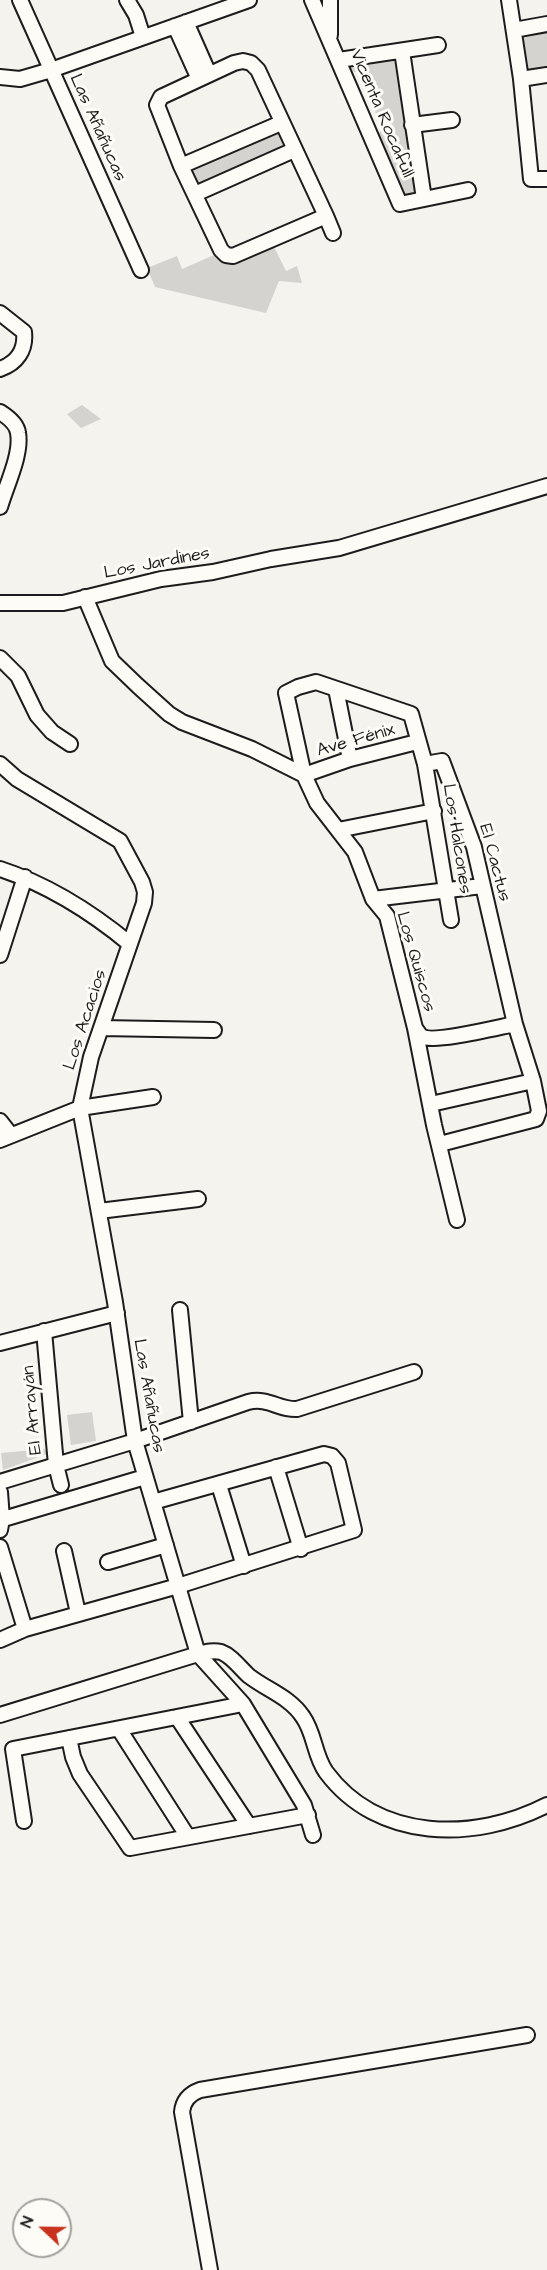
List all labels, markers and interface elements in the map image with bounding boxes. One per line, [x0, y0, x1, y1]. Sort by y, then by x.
street label: Vicenta Rocafull [344, 47, 418, 181]
street label: Las Añañucas [64, 71, 130, 185]
street label: Los Jardines [102, 543, 212, 585]
street label: Ave Fénix [314, 720, 398, 762]
street label: Los Halcones [437, 782, 475, 896]
street label: El Cactus [473, 822, 515, 904]
street label: Los Quiscos [390, 909, 440, 1015]
street label: Los Acacios [60, 967, 112, 1073]
street label: Las Añañucas [127, 1337, 169, 1455]
street label: El Arrayán [18, 1365, 48, 1455]
north arrow [12, 2198, 72, 2258]
text: N [15, 2213, 39, 2231]

